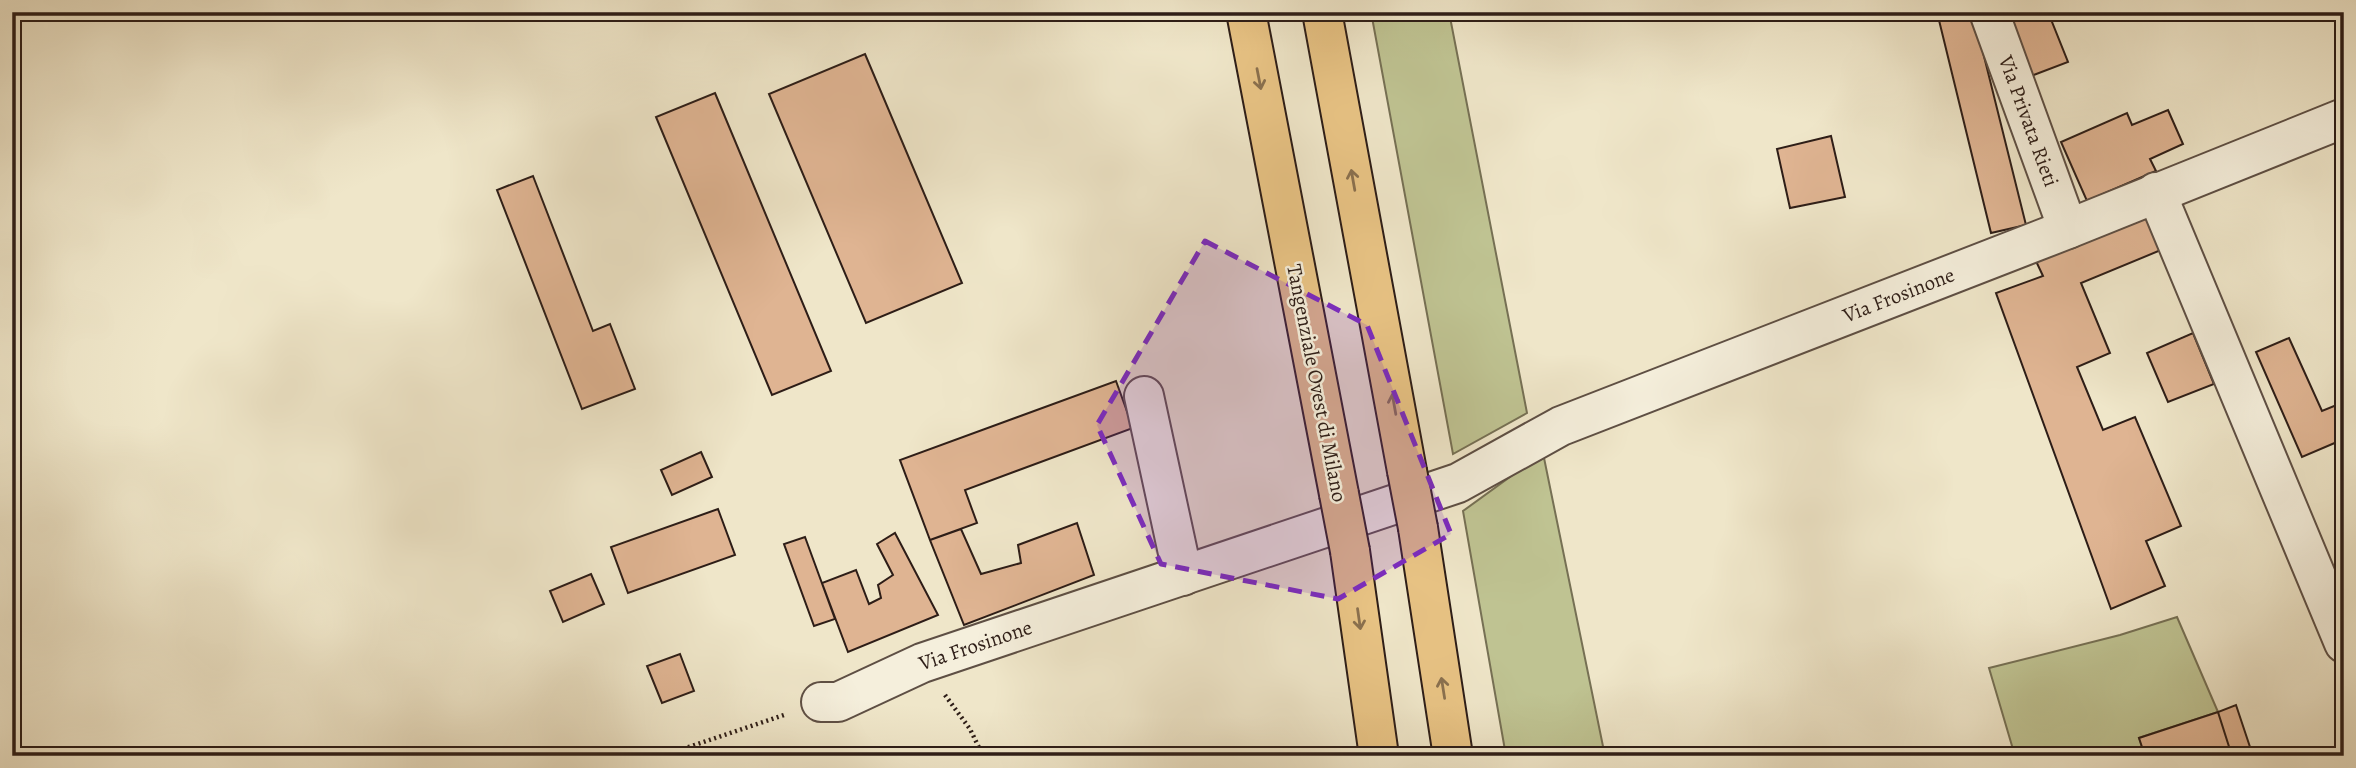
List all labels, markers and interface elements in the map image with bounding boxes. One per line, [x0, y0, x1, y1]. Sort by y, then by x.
street label: Via Privata Rieti [1992, 51, 2065, 191]
one-way arrow [1253, 67, 1266, 90]
one-way arrow [1346, 169, 1359, 192]
street label: Via Frosinone [1838, 260, 1959, 330]
street label: Tangenziale Ovest di Milano [1280, 262, 1354, 504]
one-way arrow [1387, 393, 1401, 416]
one-way arrow [1353, 607, 1366, 630]
street label: Via Frosinone [914, 613, 1036, 677]
one-way arrow [1436, 677, 1449, 700]

